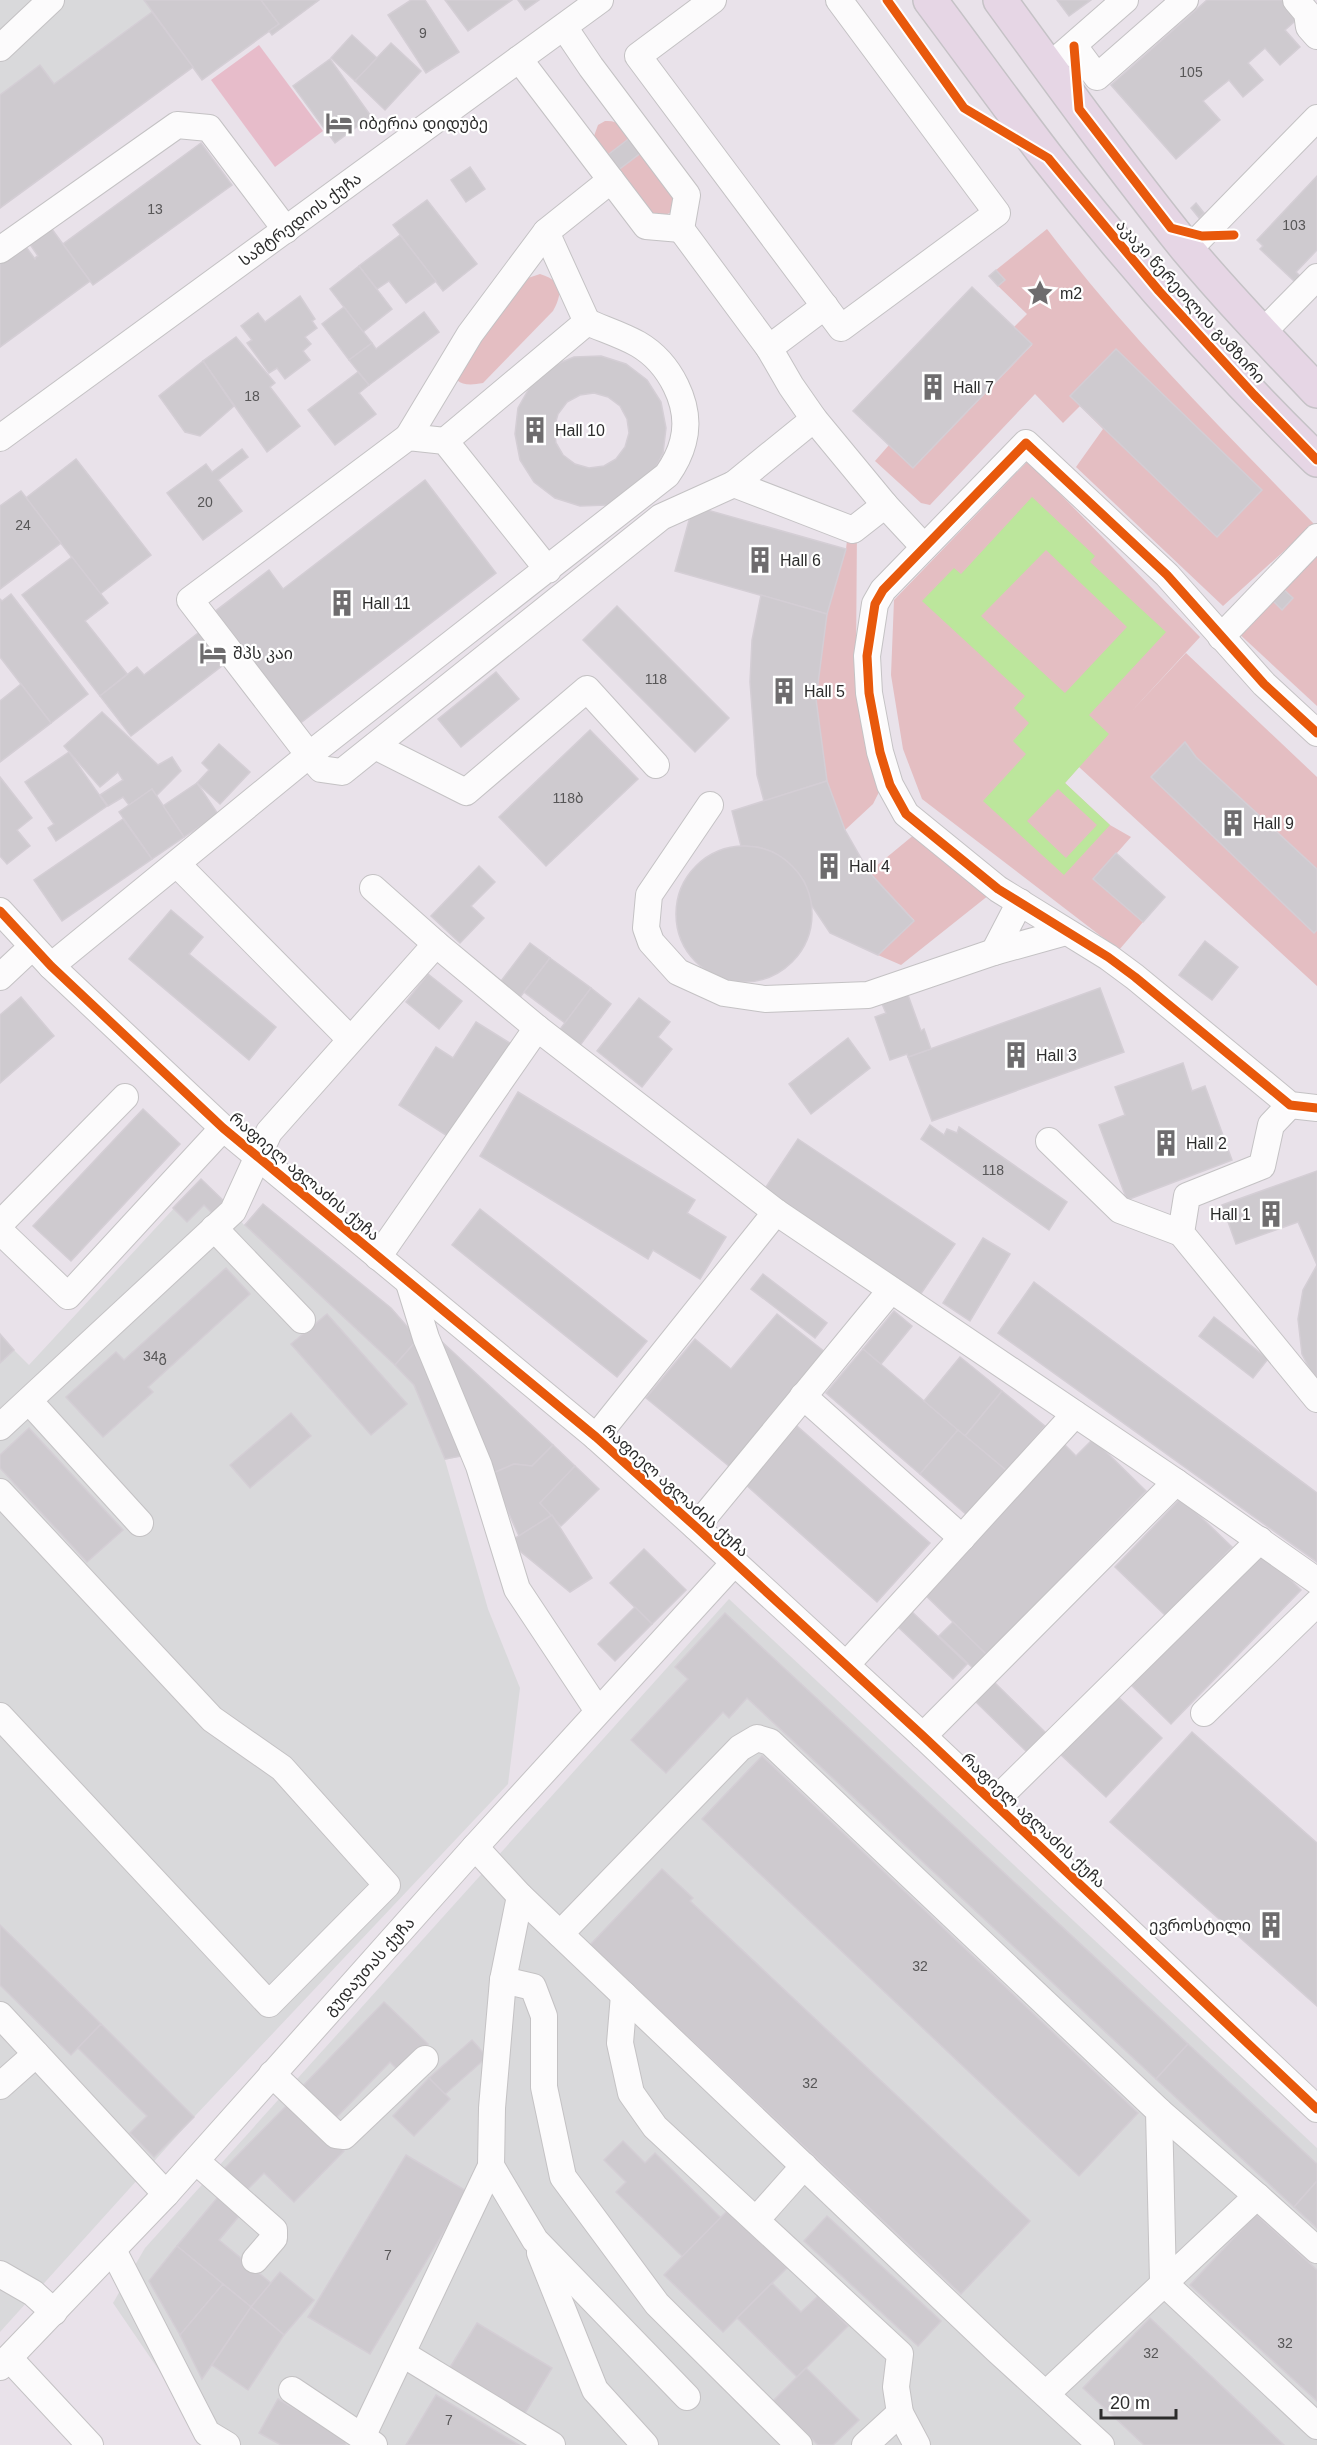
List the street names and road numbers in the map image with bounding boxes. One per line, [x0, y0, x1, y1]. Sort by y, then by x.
street label: სამტრედიის ქუჩა [236, 170, 366, 271]
street label: აკაკი წერეთლის გამზირი [1111, 216, 1268, 388]
street label: რაფიელ აგლაძის ქუჩა [225, 1109, 383, 1245]
street label: რაფიელ აგლაძის ქუჩა [598, 1421, 752, 1562]
street label: რაფიელ აგლაძის ქუჩა [957, 1749, 1109, 1893]
street label: გუდაუთას ქუჩა [321, 1914, 419, 2020]

